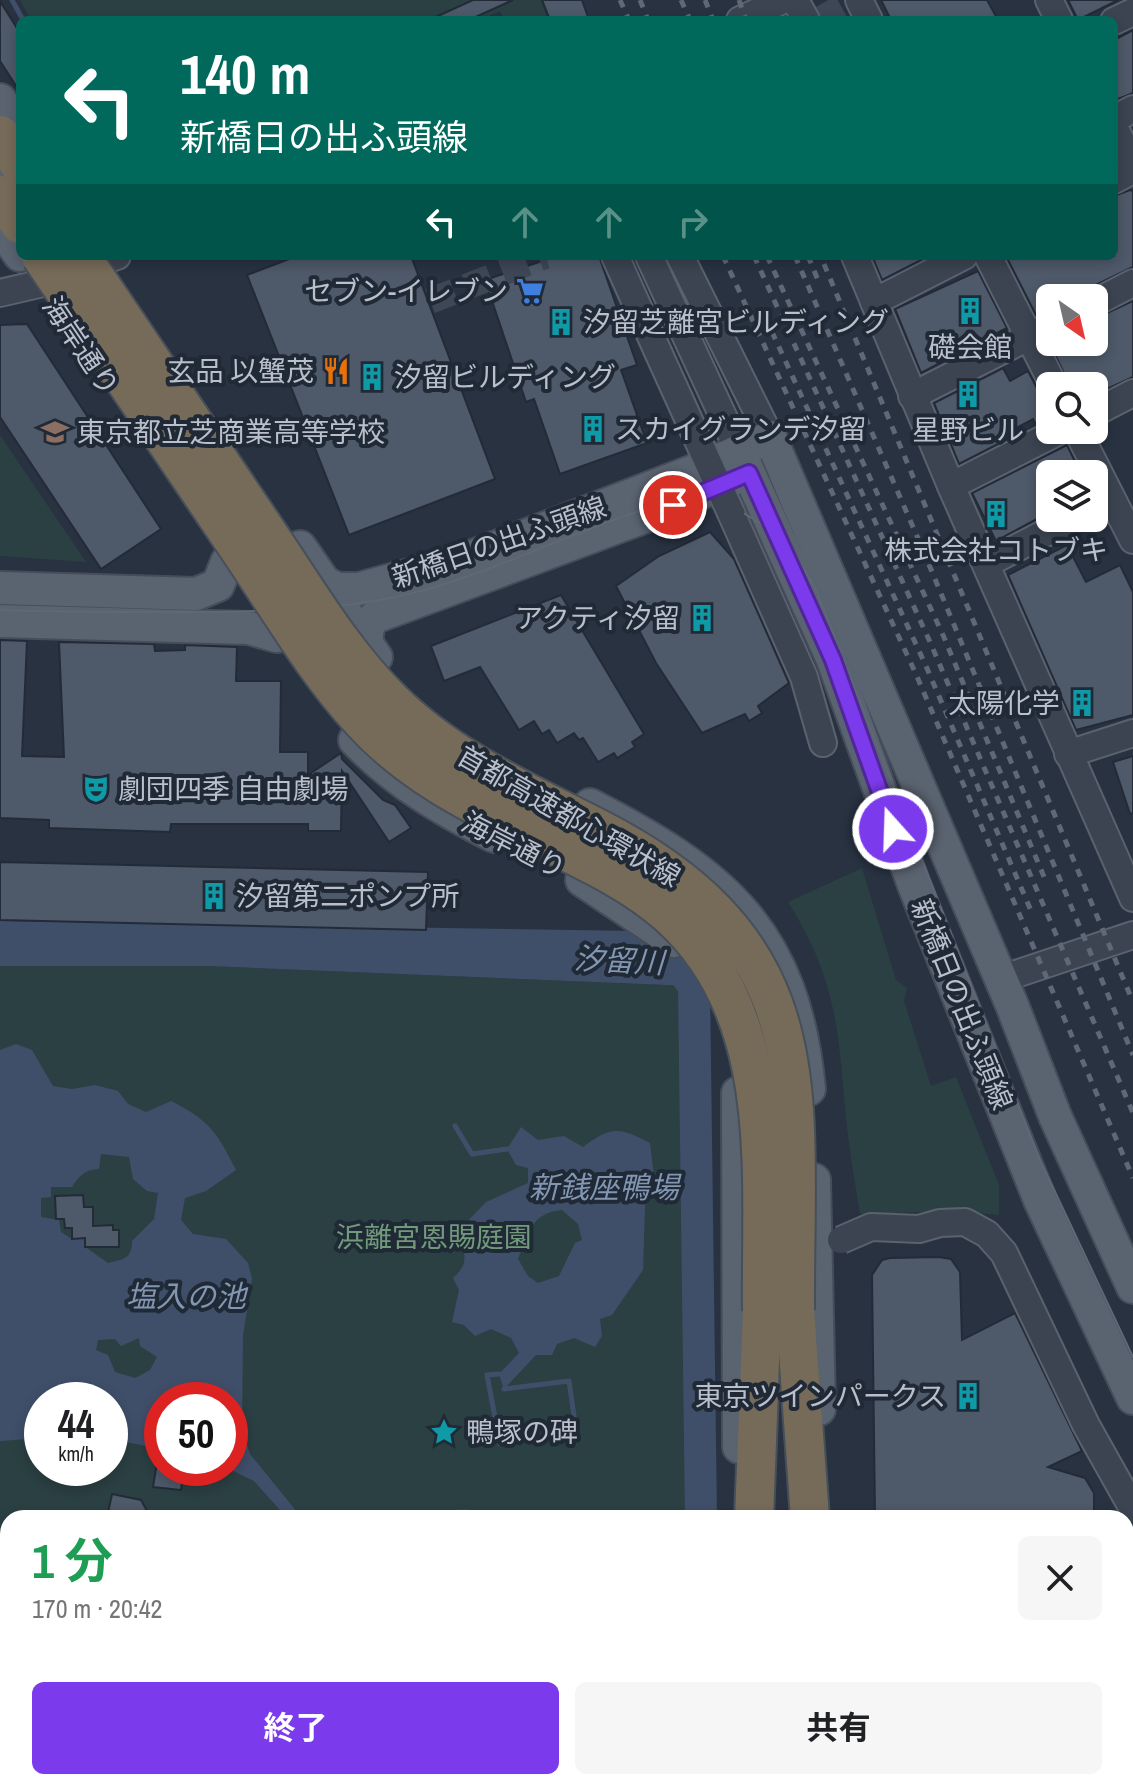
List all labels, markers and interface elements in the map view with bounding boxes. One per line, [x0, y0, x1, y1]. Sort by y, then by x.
text: 140 m [180, 36, 310, 111]
icon: left [48, 48, 152, 152]
text: 新橋日の出ふ頭線 [180, 113, 468, 161]
icon: left [419, 200, 463, 244]
icon: ahead [503, 200, 547, 244]
icon: ahead [587, 200, 631, 244]
icon: right [671, 200, 715, 244]
place label: セブン-イレブン [304, 272, 508, 310]
supermarket icon: セブン-イレブン [515, 276, 545, 306]
north arrow [1036, 284, 1108, 356]
map controls [1036, 284, 1108, 532]
street label: 海岸通り [34, 289, 128, 403]
building icon: 礎会館 [955, 296, 985, 326]
place label: 汐留芝離宮ビルディング [583, 303, 889, 341]
building icon: 汐留芝離宮ビルディング [546, 307, 576, 337]
place label: 礎会館 [928, 328, 1012, 366]
place label: 玄品 以蟹茂 [168, 352, 314, 390]
restaurant icon: 玄品 以蟹茂 [321, 356, 351, 386]
place label: 汐留ビルディング [394, 358, 616, 396]
building icon: 汐留ビルディング [357, 362, 387, 392]
button: search [1036, 372, 1108, 444]
building icon: 星野ビル [953, 379, 983, 409]
place label: スカイグランデ汐留 [615, 410, 866, 448]
place label: 星野ビル [912, 411, 1024, 449]
place label: 東京都立芝商業高等学校 [77, 413, 385, 451]
building icon: スカイグランデ汐留 [578, 414, 608, 444]
school or university icon: 東京都立芝商業高等学校 [40, 417, 70, 447]
button: layers [1036, 460, 1108, 532]
pin [639, 471, 707, 539]
icon: arrive [651, 483, 695, 527]
street label: 新橋日の出ふ頭線 [387, 488, 611, 596]
building icon: 株式会社コトブキ [981, 499, 1011, 529]
place label: 株式会社コトブキ [884, 531, 1108, 569]
place label: アクティ汐留 [515, 599, 680, 637]
building icon: アクティ汐留 [687, 603, 717, 633]
place label: 太陽化学 [948, 684, 1060, 722]
building icon: 太陽化学 [1067, 688, 1097, 718]
street label: 首都高速都心環状線 [450, 737, 688, 895]
place label: 劇団四季 自由劇場 [118, 770, 348, 808]
theatre icon: 劇団四季 自由劇場 [81, 774, 111, 804]
position arrow [851, 787, 935, 871]
street label: 海岸通り [455, 803, 573, 887]
place label: 汐留第二ポンプ所 [236, 877, 459, 915]
building icon: 汐留第二ポンプ所 [199, 881, 229, 911]
street label: 新橋日の出ふ頭線 [902, 893, 1022, 1115]
water label: 汐留川 [573, 938, 668, 982]
water label: 新銭座鴨場 [529, 1167, 682, 1207]
park label: 浜離宮恩賜庭園 [336, 1218, 532, 1256]
water label: 塩入の池 [126, 1276, 249, 1316]
place label: 東京ツインパークス [695, 1377, 946, 1415]
building icon: 東京ツインパークス [953, 1381, 983, 1411]
speed limit sign: 50 [144, 1382, 248, 1486]
text: 44 [58, 1397, 94, 1450]
place label: 鴨塚の碑 [466, 1413, 578, 1451]
place icon: 鴨塚の碑 [429, 1417, 459, 1447]
text: km/h [58, 1440, 94, 1467]
text: 1 分 [32, 1528, 113, 1593]
button: close [1018, 1536, 1102, 1620]
text: 170 m · 20:42 [32, 1591, 162, 1626]
button: 終了 [32, 1682, 559, 1774]
button: 共有 [575, 1682, 1102, 1774]

